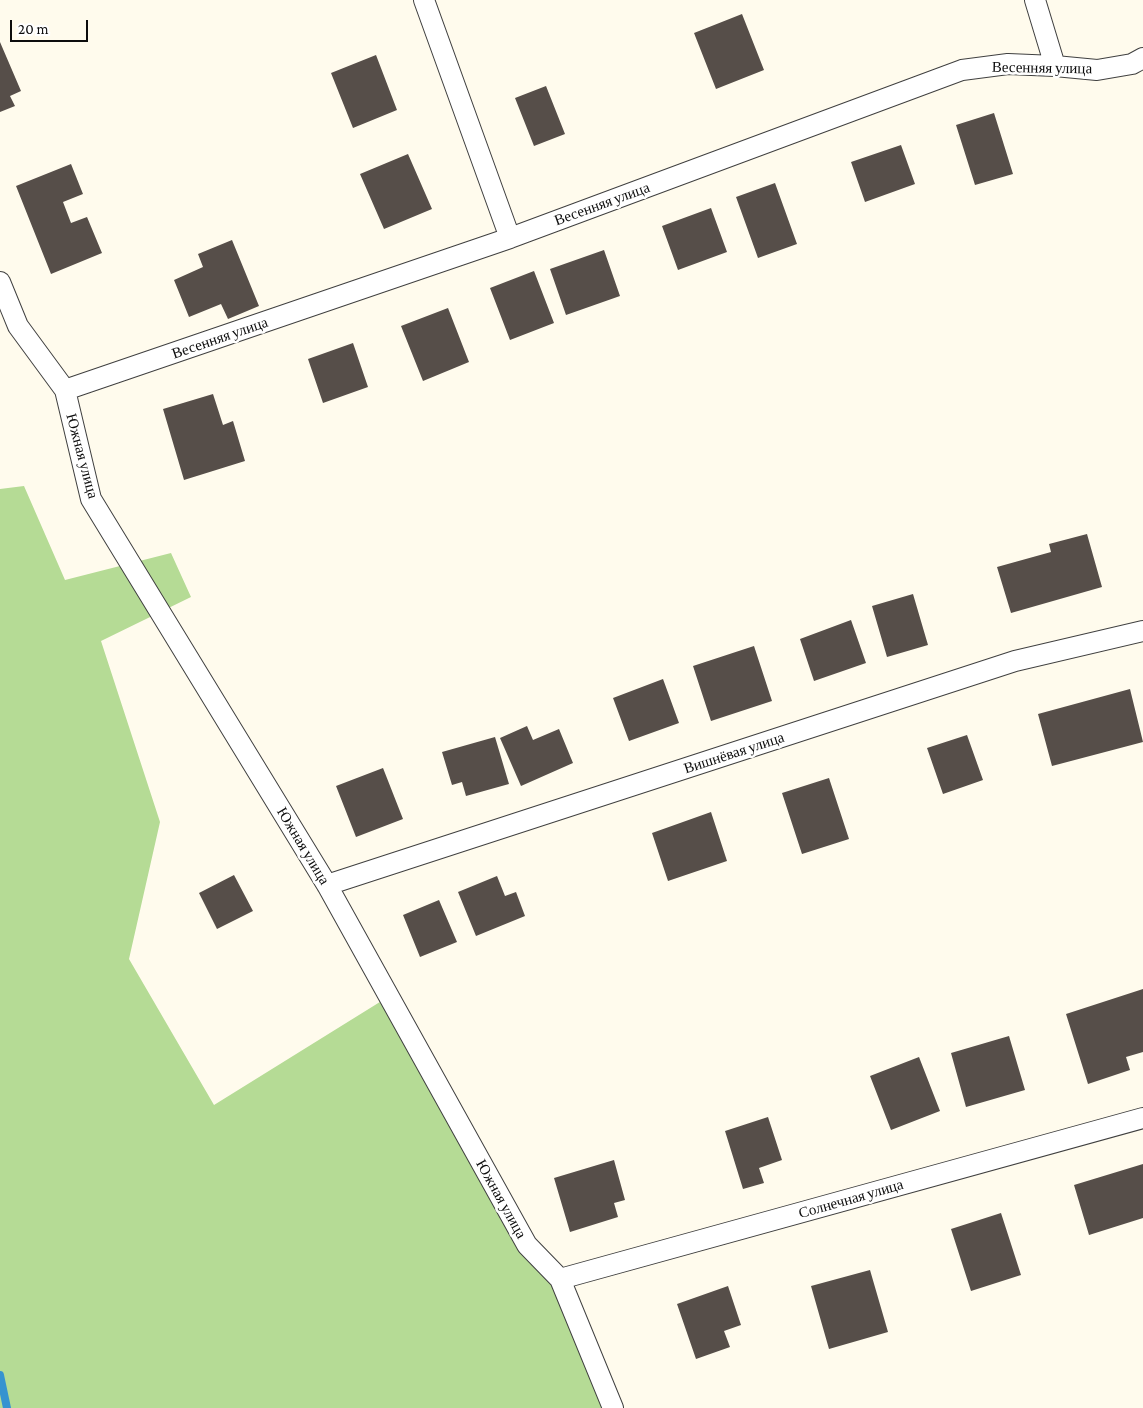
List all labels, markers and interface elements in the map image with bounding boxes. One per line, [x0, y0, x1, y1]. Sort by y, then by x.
scale bar [12, 10, 90, 42]
text: 20 m [18, 21, 49, 37]
street label: Весенняя улица [992, 58, 1092, 78]
street label: Весенняя улица [552, 178, 652, 230]
street label: Весенняя улица [170, 313, 270, 363]
street label: Южная улица [62, 411, 102, 501]
street label: Вишнёвая улица [681, 728, 787, 778]
street label: Южная улица [273, 804, 333, 888]
street label: Южная улица [472, 1156, 530, 1242]
street label: Солнечная улица [797, 1175, 905, 1223]

